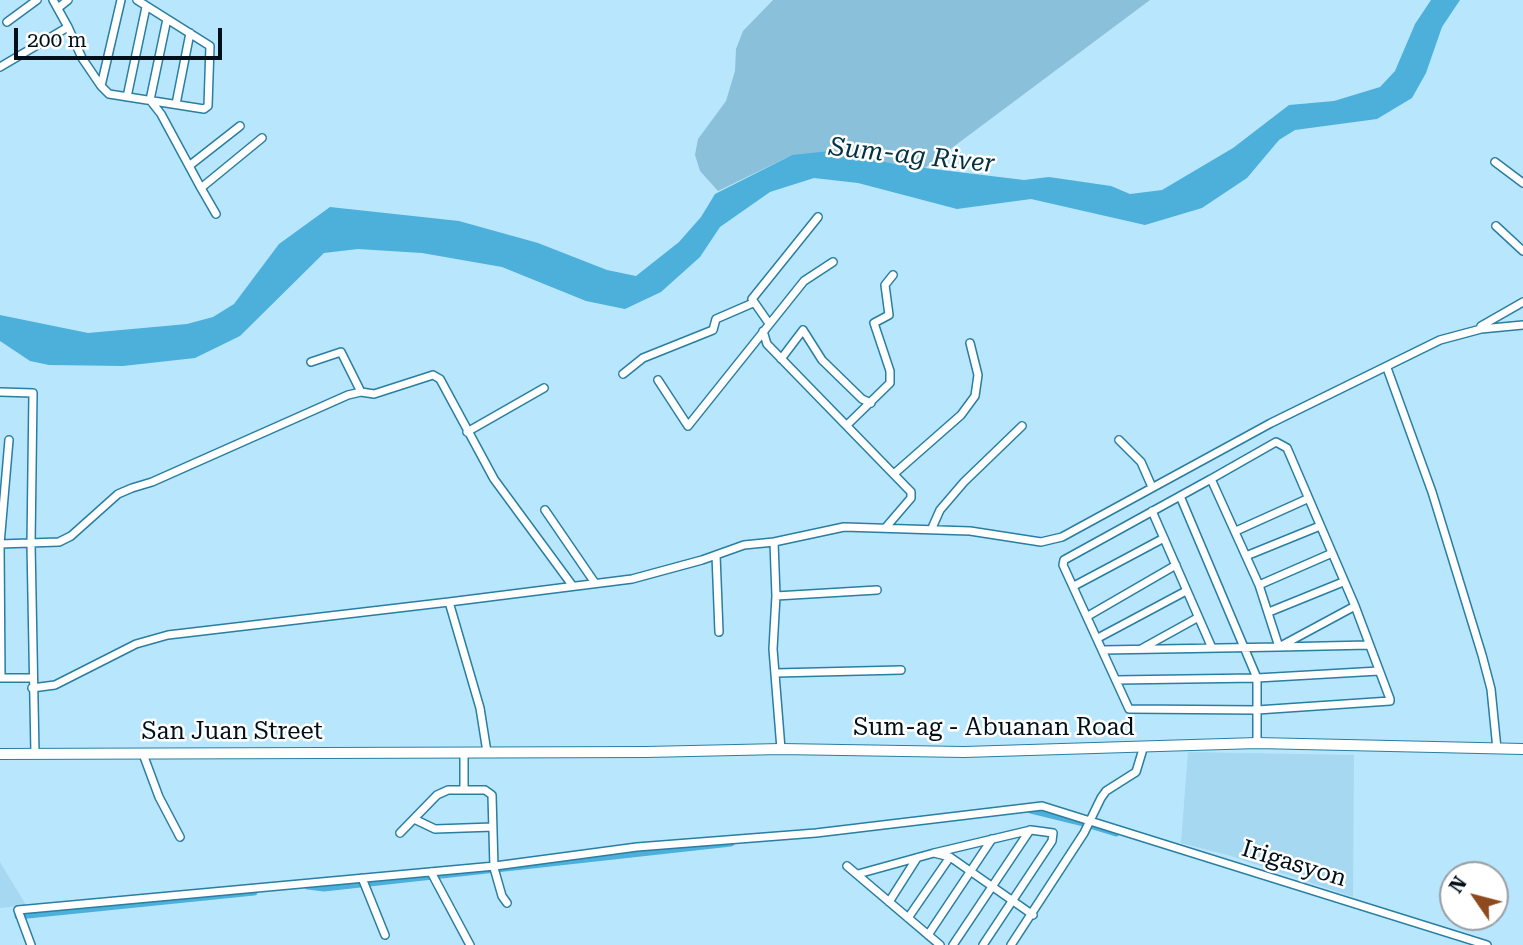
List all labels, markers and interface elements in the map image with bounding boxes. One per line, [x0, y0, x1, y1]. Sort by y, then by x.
scale bar [18, 14, 226, 58]
text: 200 m [27, 28, 87, 52]
water label: Sum-ag River [827, 132, 997, 180]
street label: Sum-ag - Abuanan Road [853, 714, 1135, 742]
street label: San Juan Street [141, 718, 323, 746]
street label: Irigasyon [1238, 834, 1350, 894]
north arrow [1439, 861, 1509, 931]
text: N [1444, 872, 1472, 897]

